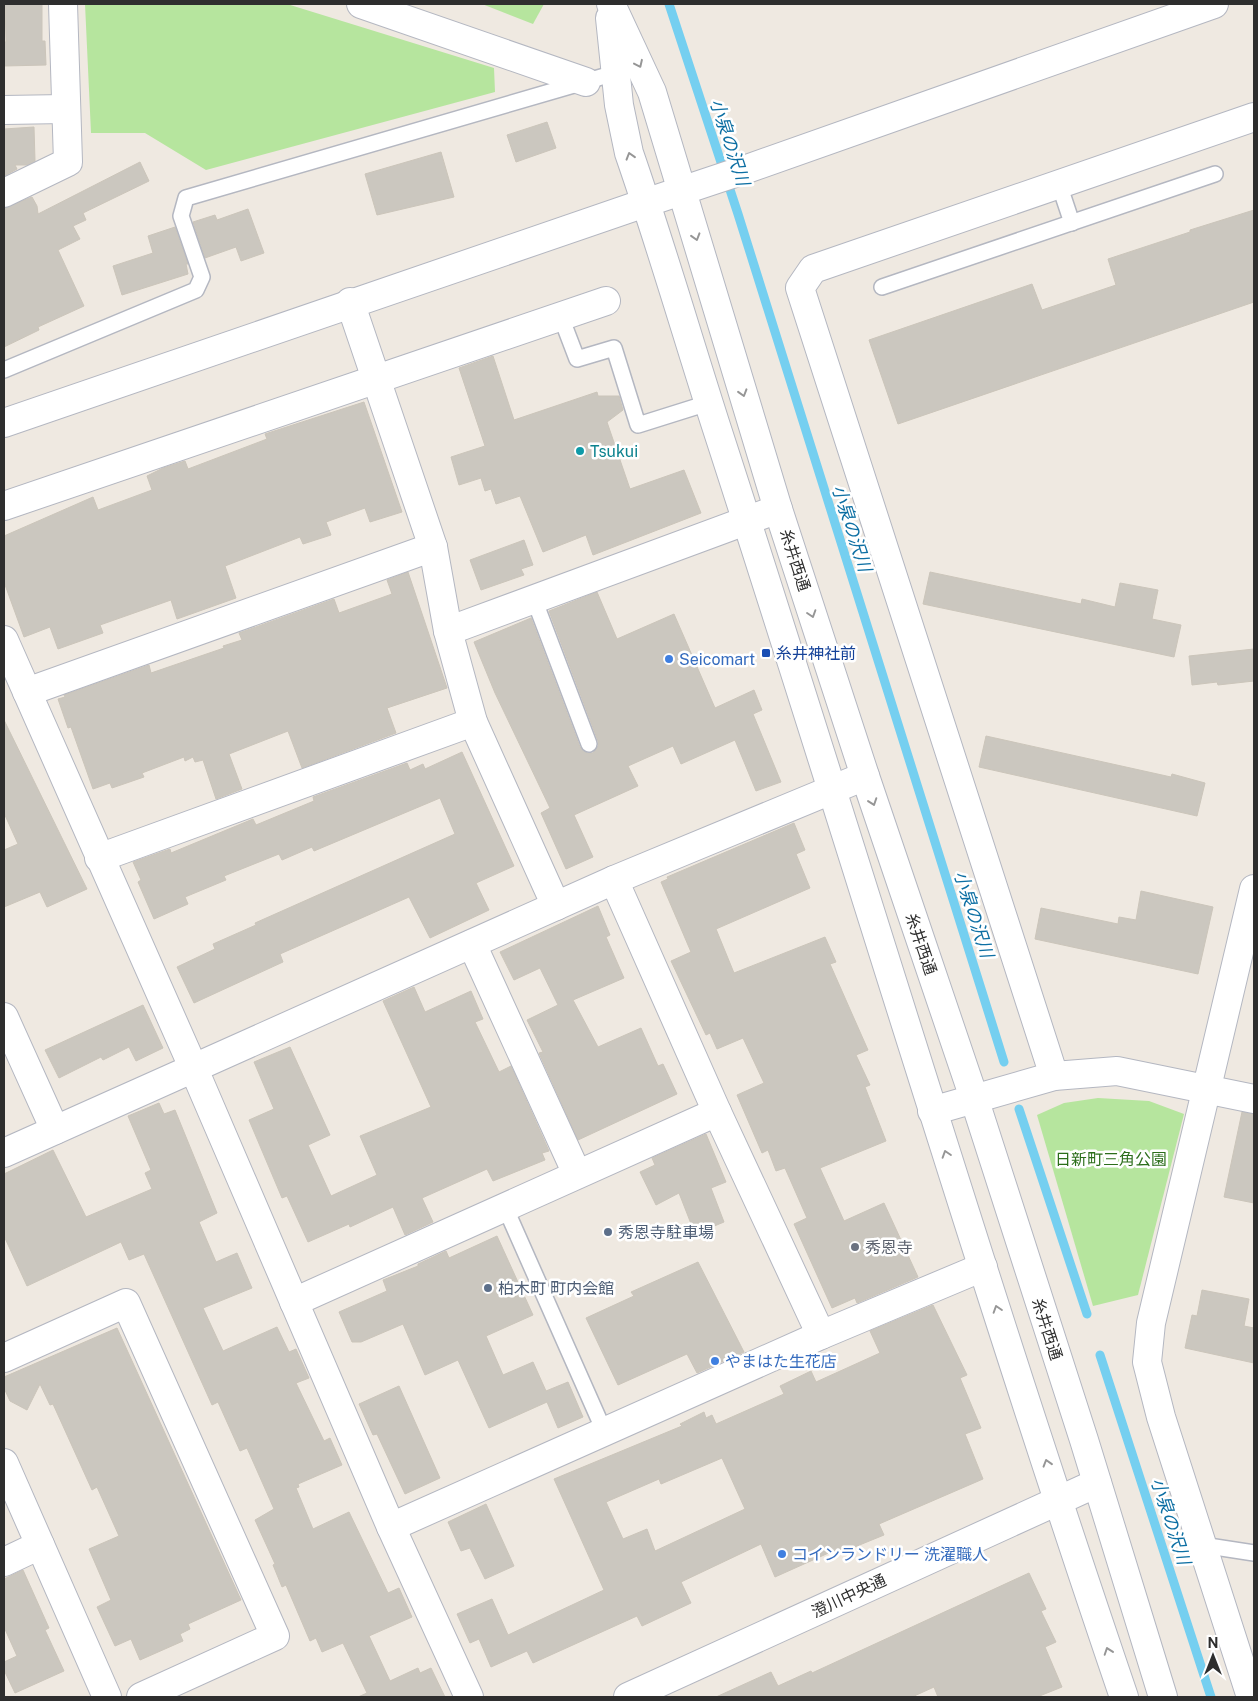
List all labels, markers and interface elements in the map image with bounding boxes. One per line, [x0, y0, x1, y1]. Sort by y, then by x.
one-way arrow [632, 59, 643, 68]
water label: 小泉の沢川 [706, 96, 755, 190]
one-way arrow [626, 153, 636, 161]
one-way arrow [691, 232, 701, 241]
one-way arrow [738, 388, 748, 396]
place label: Tsukui [590, 442, 638, 461]
marker: Tsukui [574, 445, 586, 457]
water label: 小泉の沢川 [828, 482, 877, 576]
street label: 糸井西通 [776, 527, 814, 593]
one-way arrow [807, 610, 817, 618]
place label: 糸井神社前 [776, 644, 856, 663]
marker: 糸井神社前 [760, 647, 772, 659]
place label: Seicomart [679, 650, 755, 669]
marker: Seicomart [663, 653, 675, 665]
one-way arrow [868, 798, 878, 806]
water label: 小泉の沢川 [950, 868, 999, 962]
street label: 糸井西通 [902, 911, 940, 977]
park label: 日新町三角公園 [1055, 1150, 1167, 1169]
one-way arrow [942, 1151, 952, 1159]
place label: 秀恩寺駐車場 [618, 1223, 714, 1242]
marker: 秀恩寺駐車場 [602, 1226, 614, 1238]
place label: 秀恩寺 [865, 1238, 913, 1257]
marker: 秀恩寺 [849, 1241, 861, 1253]
place label: 柏木町 町内会館 [498, 1279, 614, 1298]
marker: 柏木町 町内会館 [482, 1282, 494, 1294]
street label: 糸井西通 [1028, 1296, 1066, 1362]
one-way arrow [993, 1305, 1003, 1314]
place label: やまはた生花店 [725, 1352, 837, 1371]
marker: やまはた生花店 [709, 1355, 721, 1367]
one-way arrow [1043, 1460, 1053, 1468]
water label: 小泉の沢川 [1147, 1475, 1196, 1569]
place label: コインランドリー 洗濯職人 [792, 1545, 988, 1564]
marker: コインランドリー 洗濯職人 [776, 1548, 788, 1560]
street label: 澄川中央通 [809, 1570, 889, 1622]
north arrow [1188, 1631, 1238, 1681]
text: N [1208, 1635, 1218, 1651]
one-way arrow [1104, 1647, 1114, 1656]

